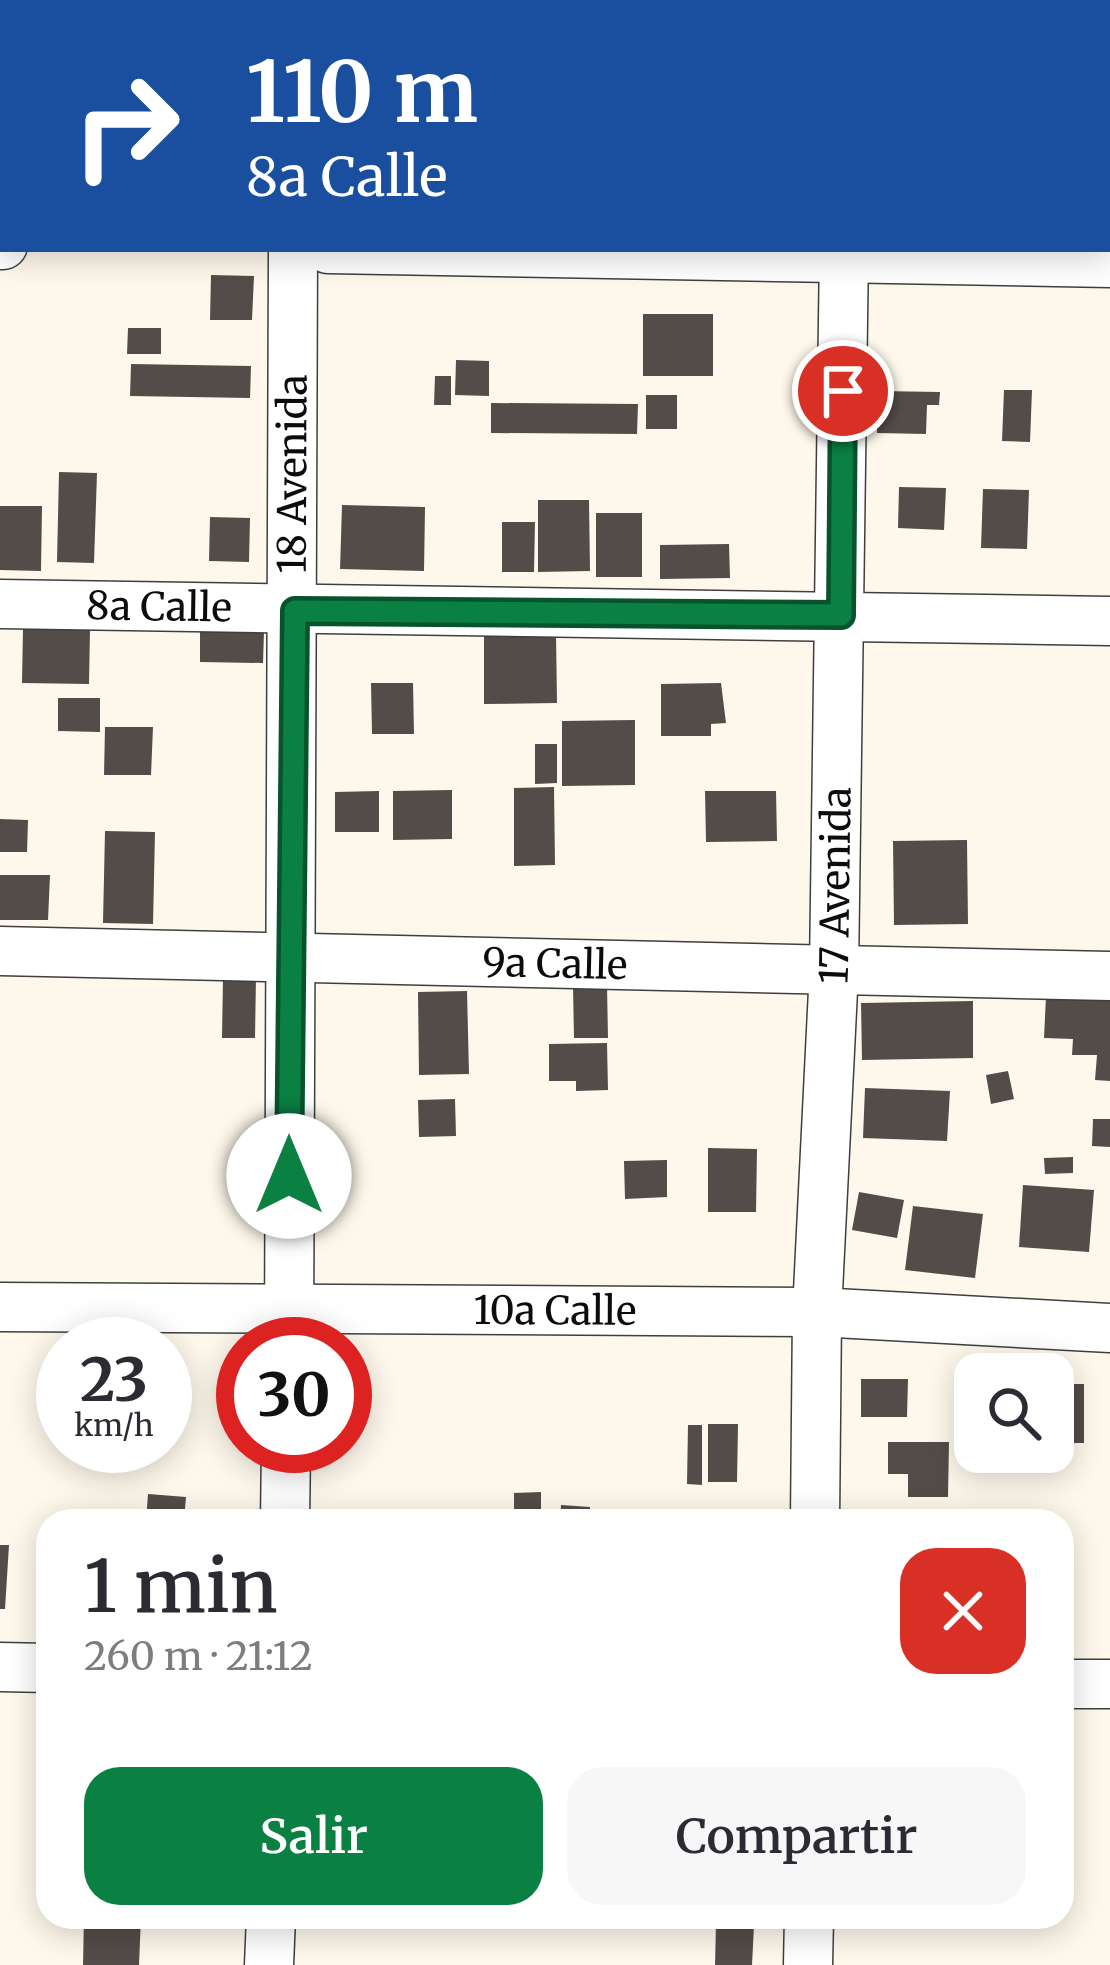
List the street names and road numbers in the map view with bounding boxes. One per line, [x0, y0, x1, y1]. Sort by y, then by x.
street label: 18 Avenida [267, 374, 317, 574]
street label: 8a Calle [86, 581, 232, 632]
street label: 17 Avenida [809, 786, 861, 985]
street label: 9a Calle [482, 937, 628, 990]
street label: 10a Calle [473, 1285, 636, 1335]

